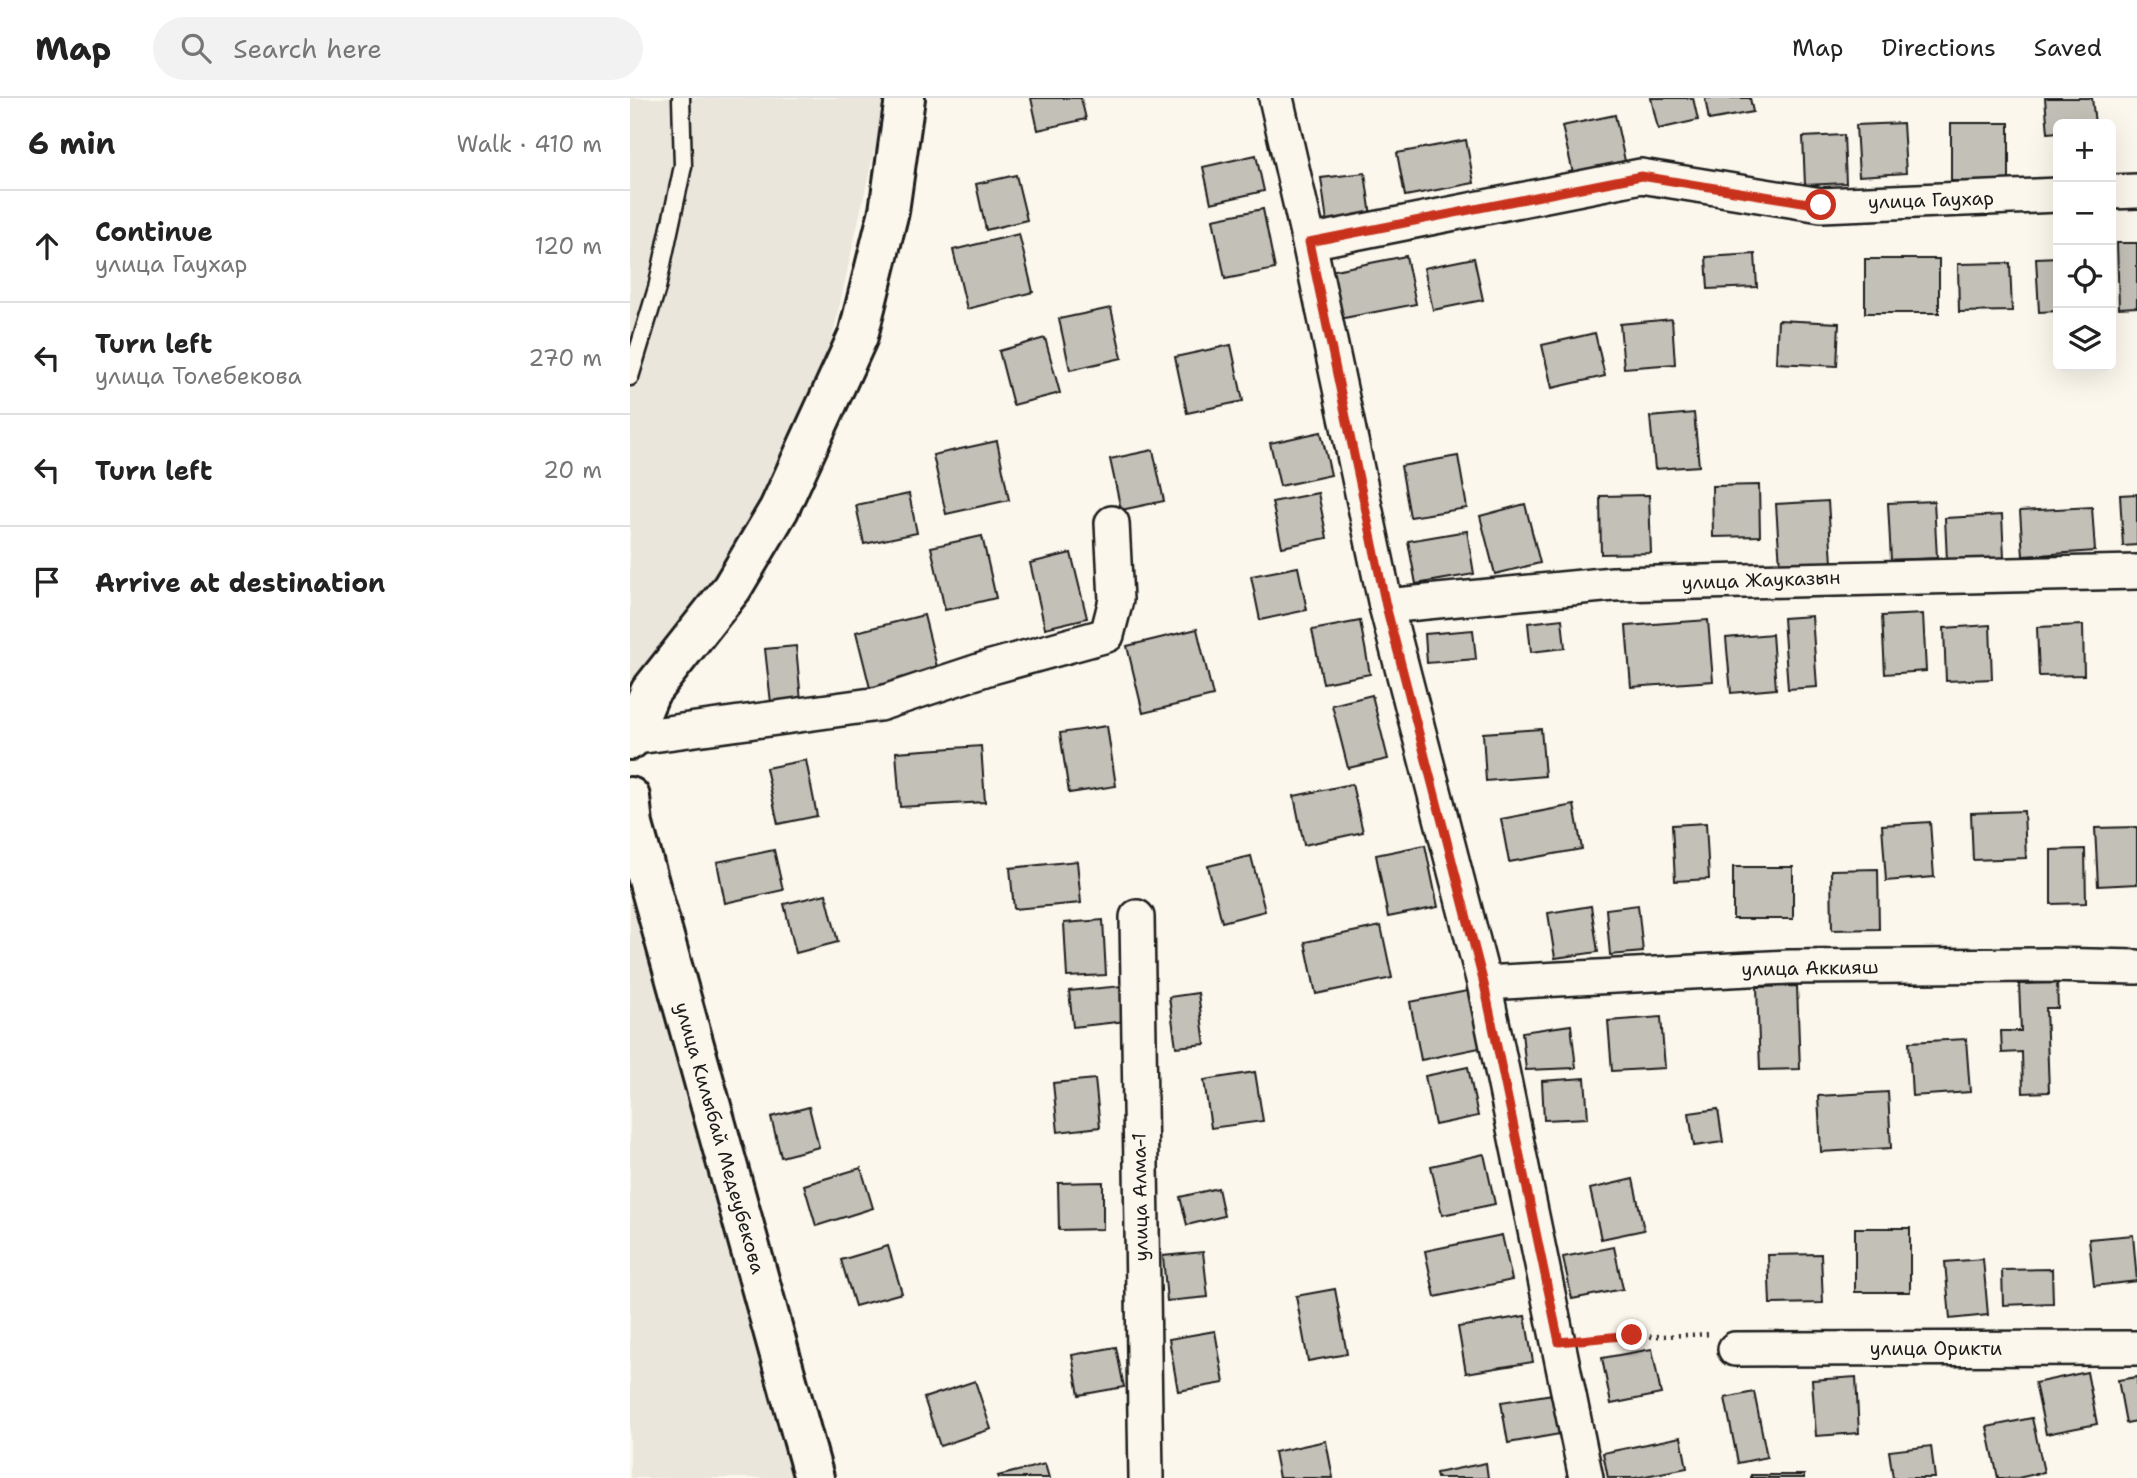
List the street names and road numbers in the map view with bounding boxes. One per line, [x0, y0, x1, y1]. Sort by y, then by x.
street label: улица Гаухар [1868, 185, 1994, 215]
street label: улица Жауказын [1681, 565, 1841, 595]
street label: улица Аккияш [1741, 954, 1879, 982]
street label: улица Килыбай Медеубекова [669, 999, 771, 1277]
street label: улица Алма-1 [1126, 1132, 1154, 1262]
street label: улица Орикти [1870, 1336, 2002, 1361]

